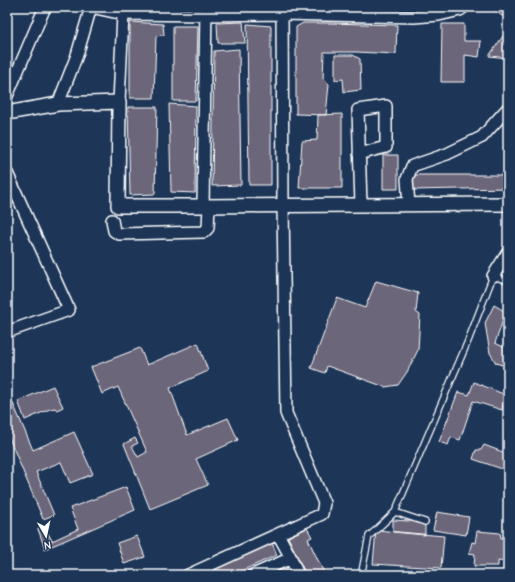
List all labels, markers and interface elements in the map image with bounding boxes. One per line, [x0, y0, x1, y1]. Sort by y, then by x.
north arrow [26, 516, 66, 556]
text: N [43, 538, 52, 552]

